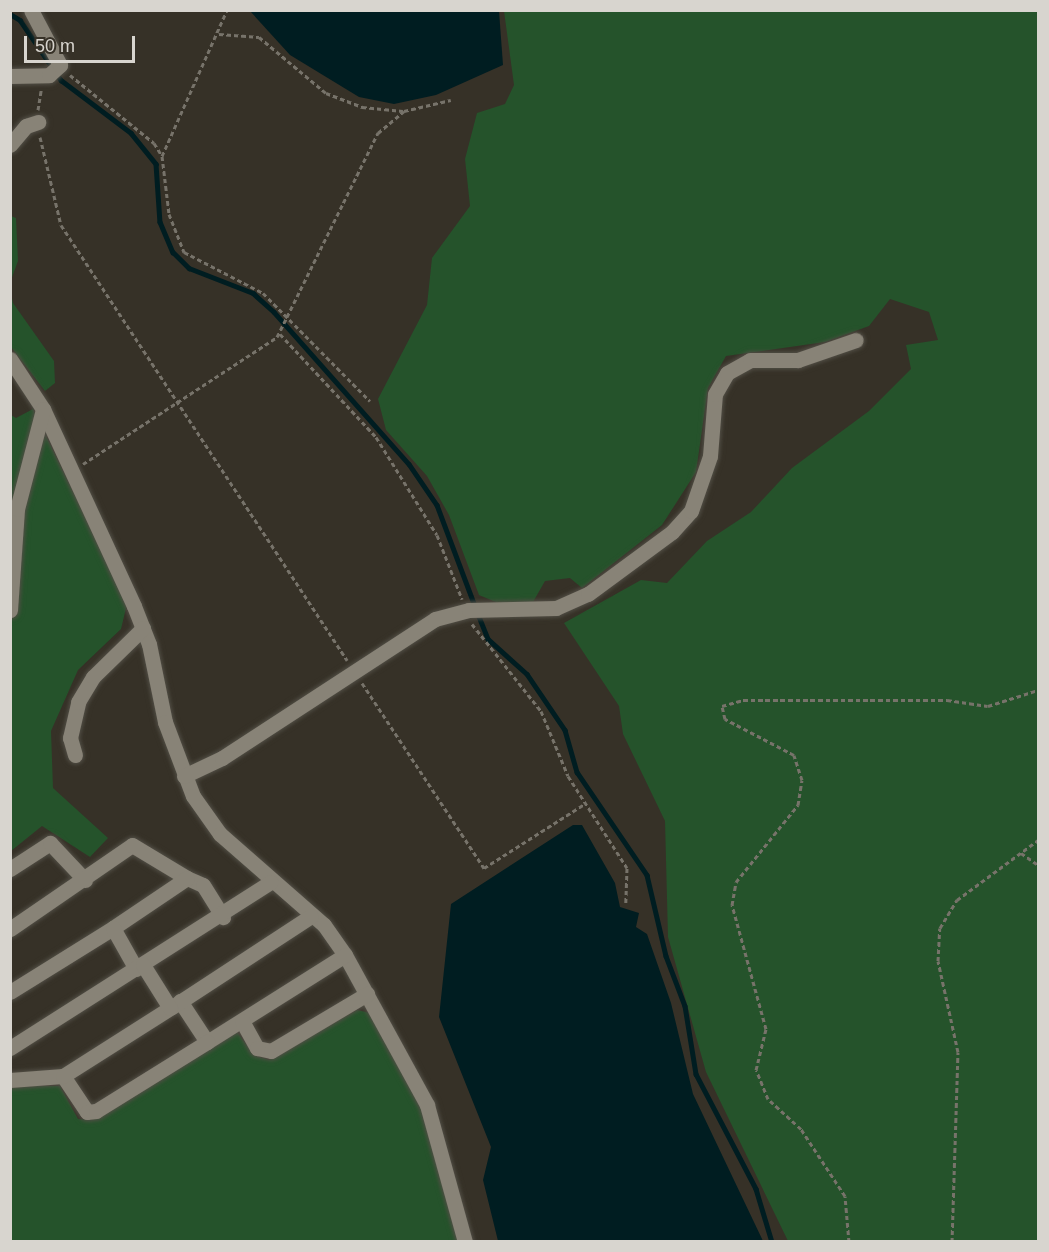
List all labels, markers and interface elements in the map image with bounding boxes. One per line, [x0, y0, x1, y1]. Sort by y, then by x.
scale bar [27, 24, 138, 62]
text: 50 m [35, 36, 75, 56]

